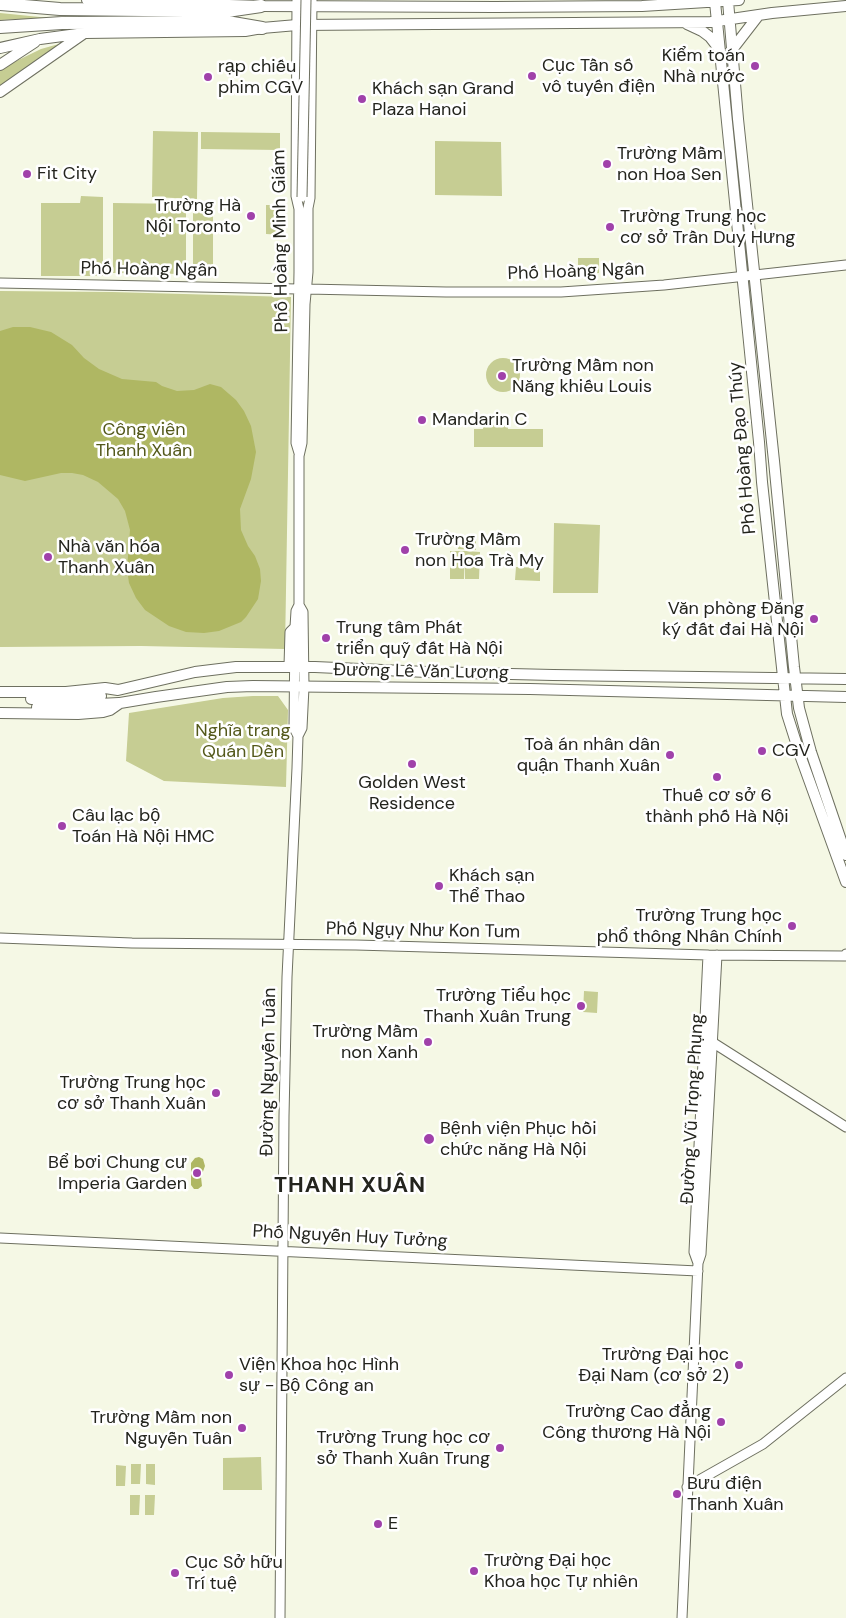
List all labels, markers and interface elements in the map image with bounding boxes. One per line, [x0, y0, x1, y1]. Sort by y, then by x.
place label: Kiểm toán Nhà nước [662, 45, 745, 88]
place label: Cục Tần số vô tuyến điện [542, 55, 655, 98]
place label: rạp chiếu phim CGV [218, 56, 303, 98]
marker: Kiểm toán Nhà nước [749, 60, 761, 72]
marker: Cục Tần số vô tuyến điện [526, 70, 538, 82]
marker: rạp chiếu phim CGV [202, 71, 214, 83]
place label: Khách sạn Grand Plaza Hanoi [372, 78, 514, 120]
marker: Khách sạn Grand Plaza Hanoi [356, 93, 368, 105]
place label: Trường Mầm non Hoa Sen [617, 143, 723, 186]
street label: Phố Hoàng Minh Giám [269, 149, 293, 333]
marker: Trường Mầm non Hoa Sen [601, 158, 613, 170]
place label: Fit City [37, 163, 97, 185]
marker: Fit City [21, 168, 33, 180]
place label: Trường Hà Nội Toronto [145, 195, 241, 238]
place label: Trường Trung học cơ sở Trần Duy Hưng [620, 206, 795, 248]
marker: Trường Hà Nội Toronto [245, 210, 257, 222]
marker: Trường Trung học cơ sở Trần Duy Hưng [604, 221, 616, 233]
street label: Phố Hoàng Ngân [80, 258, 218, 282]
street label: Phố Hoàng Ngân [507, 259, 645, 285]
place label: Trường Mầm non Năng khiếu Louis [512, 355, 654, 398]
street label: Phố Hoàng Đạo Thúy [725, 361, 761, 535]
marker: Trường Mầm non Năng khiếu Louis [496, 370, 508, 382]
place label: Mandarin C [432, 409, 527, 431]
marker: Mandarin C [416, 414, 428, 426]
park label: Công viên Thanh Xuân [96, 419, 192, 462]
place label: Trường Mầm non Hoa Trà My [415, 529, 544, 572]
place label: Nhà văn hóa Thanh Xuân [58, 536, 160, 578]
marker: Trường Mầm non Hoa Trà My [399, 544, 411, 556]
marker: Nhà văn hóa Thanh Xuân [42, 551, 54, 563]
place label: Văn phòng Đăng ký đất đai Hà Nội [662, 598, 804, 640]
marker: Văn phòng Đăng ký đất đai Hà Nội [808, 613, 820, 625]
place label: Trung tâm Phát triển quỹ đất Hà Nội [336, 617, 503, 660]
marker: Trung tâm Phát triển quỹ đất Hà Nội [320, 632, 332, 644]
street label: Đường Lê Văn Lương [333, 660, 509, 684]
park label: Nghĩa trang Quán Dền [195, 720, 291, 762]
place label: Toà án nhân dân quận Thanh Xuân [517, 734, 660, 776]
place label: CGV [772, 740, 811, 762]
marker: CGV [756, 745, 768, 757]
marker: Toà án nhân dân quận Thanh Xuân [664, 749, 676, 761]
marker: Golden West Residence [406, 758, 418, 770]
marker: Thuế cơ sở 6 thành phố Hà Nội [711, 771, 723, 783]
place label: Golden West Residence [358, 772, 466, 814]
place label: Thuế cơ sở 6 thành phố Hà Nội [645, 785, 789, 828]
place label: Câu lạc bộ Toán Hà Nội HMC [72, 805, 215, 848]
marker: Câu lạc bộ Toán Hà Nội HMC [56, 820, 68, 832]
place label: Khách sạn Thể Thao [449, 865, 534, 908]
marker: Khách sạn Thể Thao [433, 880, 445, 892]
place label: Trường Trung học phổ thông Nhân Chính [597, 905, 782, 948]
street label: Phố Ngụy Như Kon Tum [326, 919, 520, 943]
marker: Trường Trung học phổ thông Nhân Chính [786, 920, 798, 932]
place label: Trường Tiểu học Thanh Xuân Trung [423, 985, 571, 1028]
street label: Đường Nguyễn Tuân [257, 987, 281, 1157]
marker: Trường Tiểu học Thanh Xuân Trung [575, 1000, 587, 1012]
street label: Đường Vũ Trọng Phụng [677, 1013, 709, 1205]
place label: Trường Mầm non Xanh [312, 1021, 418, 1064]
marker: Trường Mầm non Xanh [422, 1036, 434, 1048]
place label: Trường Trung học cơ sở Thanh Xuân [57, 1072, 206, 1114]
marker: Trường Trung học cơ sở Thanh Xuân [210, 1087, 222, 1099]
place label: Bệnh viện Phục hồi chức năng Hà Nội [440, 1118, 597, 1160]
marker: Bệnh viện Phục hồi chức năng Hà Nội [422, 1132, 436, 1146]
place label: Bể bơi Chung cư Imperia Garden [48, 1152, 187, 1194]
marker: Bể bơi Chung cư Imperia Garden [191, 1167, 203, 1179]
district label: THANH XUÂN [273, 1173, 427, 1199]
street label: Phố Nguyễn Huy Tưởng [252, 1221, 448, 1253]
place label: Trường Đại học Đại Nam (cơ sở 2) [578, 1344, 729, 1386]
place label: Viện Khoa học Hình sự - Bộ Công an [239, 1354, 399, 1396]
marker: Trường Đại học Đại Nam (cơ sở 2) [733, 1359, 745, 1371]
marker: Viện Khoa học Hình sự - Bộ Công an [223, 1369, 235, 1381]
place label: Trường Cao đẳng Công thương Hà Nội [542, 1401, 711, 1444]
place label: Trường Mầm non Nguyễn Tuân [90, 1407, 232, 1450]
marker: Trường Cao đẳng Công thương Hà Nội [715, 1416, 727, 1428]
marker: Trường Mầm non Nguyễn Tuân [236, 1422, 248, 1434]
place label: Trường Trung học cơ sở Thanh Xuân Trung [316, 1427, 490, 1470]
marker: Trường Trung học cơ sở Thanh Xuân Trung [494, 1442, 506, 1454]
place label: Bưu điện Thanh Xuân [687, 1473, 784, 1516]
marker: Bưu điện Thanh Xuân [671, 1488, 683, 1500]
place label: E [388, 1513, 398, 1535]
marker: E [372, 1518, 384, 1530]
place label: Trường Đại học Khoa học Tự nhiên [484, 1550, 638, 1592]
place label: Cục Sở hữu Trí tuệ [185, 1552, 283, 1595]
marker: Trường Đại học Khoa học Tự nhiên [468, 1565, 480, 1577]
marker: Cục Sở hữu Trí tuệ [169, 1567, 181, 1579]

